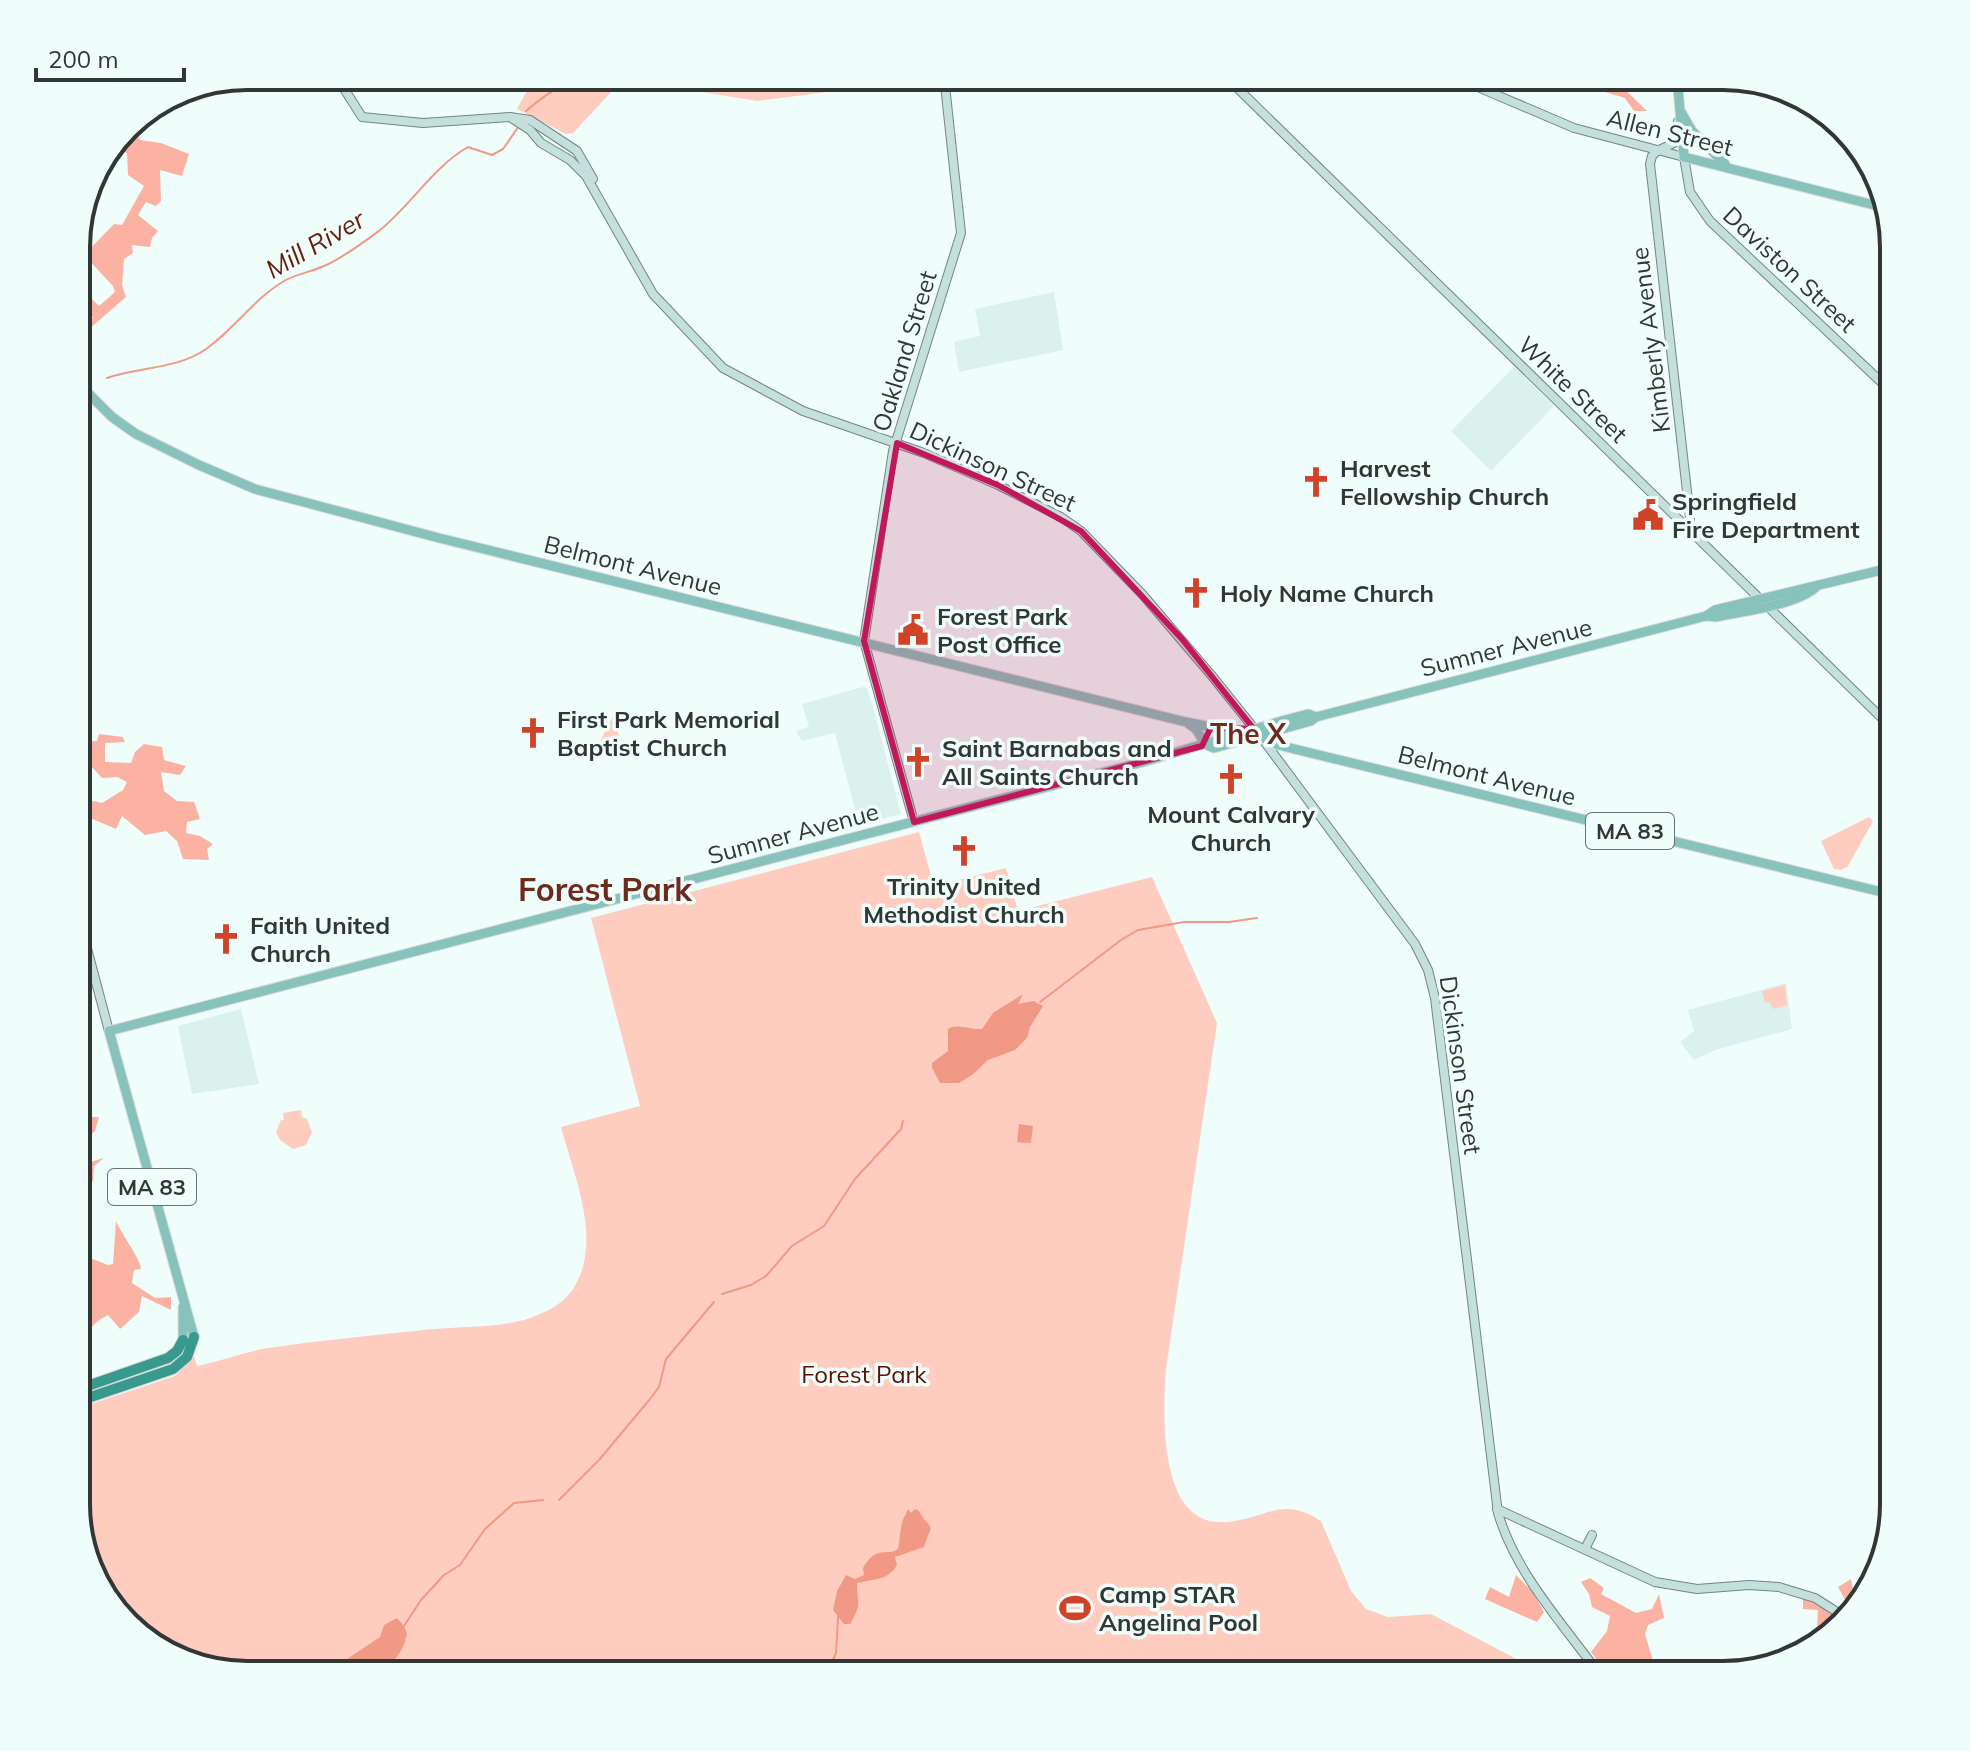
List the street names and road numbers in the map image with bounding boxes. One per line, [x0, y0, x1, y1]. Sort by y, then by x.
street label: Allen Street [1604, 102, 1736, 162]
street label: Daviston Street [1717, 200, 1863, 338]
street label: Kimberly Avenue [1624, 246, 1676, 434]
street label: Oakland Street [865, 267, 943, 435]
street label: White Street [1512, 329, 1634, 449]
street label: Dickinson Street [905, 414, 1081, 518]
street label: Belmont Avenue [541, 528, 725, 602]
street label: Sumner Avenue [1417, 611, 1595, 683]
street label: Belmont Avenue [1395, 738, 1579, 812]
street label: Sumner Avenue [704, 796, 882, 870]
road number: MA 83 [1586, 813, 1674, 849]
street label: Dickinson Street [1434, 974, 1488, 1156]
road number: MA 83 [108, 1169, 196, 1205]

